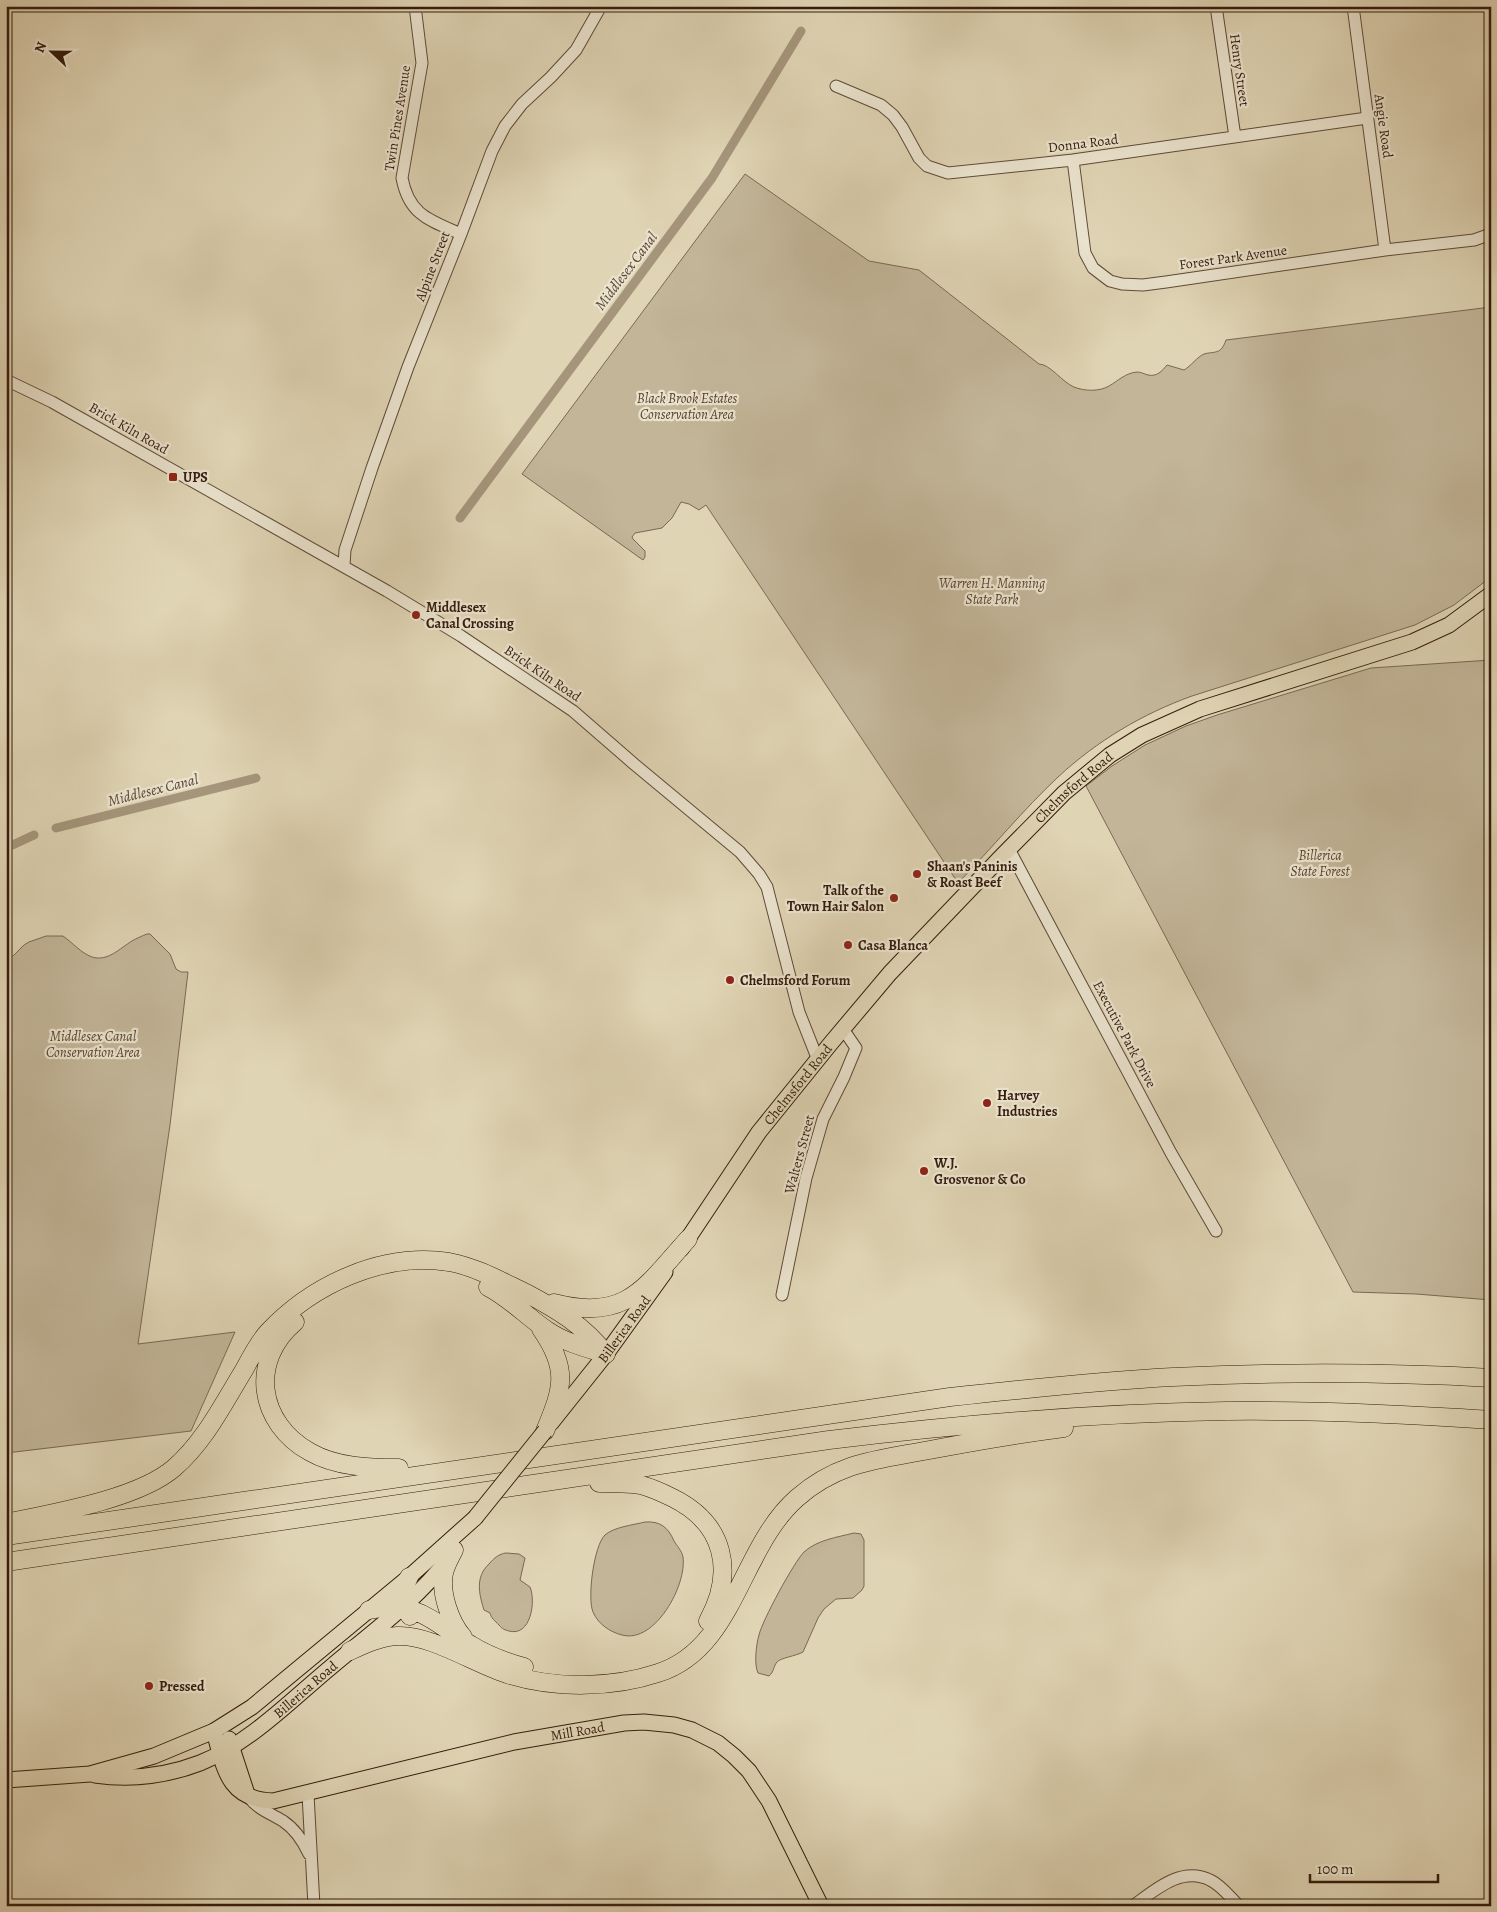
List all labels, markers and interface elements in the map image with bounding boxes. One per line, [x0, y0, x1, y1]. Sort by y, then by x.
north arrow [28, 28, 78, 78]
street label: Henry Street [1225, 32, 1254, 108]
text: N [30, 39, 51, 56]
street label: Twin Pines Avenue [380, 64, 415, 172]
street label: Angie Road [1369, 92, 1397, 160]
street label: Donna Road [1047, 130, 1120, 157]
street label: Alpine Street [410, 228, 455, 305]
water label: Middlesex Canal [590, 228, 662, 314]
street label: Forest Park Avenue [1178, 241, 1288, 274]
park label: Black Brook Estates Conservation Area [637, 389, 737, 424]
street label: Brick Kiln Road [85, 398, 172, 459]
place label: UPS [183, 468, 208, 487]
marker: UPS [167, 471, 179, 483]
park label: Warren H. Manning State Park [939, 574, 1046, 609]
place label: Middlesex Canal Crossing [426, 598, 515, 633]
marker: Middlesex Canal Crossing [410, 609, 422, 621]
street label: Brick Kiln Road [501, 641, 585, 706]
street label: Chelmsford Road [1030, 747, 1118, 828]
water label: Middlesex Canal [106, 769, 201, 811]
park label: Billerica State Forest [1290, 846, 1351, 881]
place label: Shaan's Paninis & Roast Beef [927, 857, 1018, 892]
marker: Shaan's Paninis & Roast Beef [911, 868, 923, 880]
place label: Talk of the Town Hair Salon [787, 881, 885, 916]
marker: Talk of the Town Hair Salon [888, 892, 900, 904]
place label: Casa Blanca [858, 936, 928, 955]
marker: Casa Blanca [842, 939, 854, 951]
place label: Chelmsford Forum [740, 971, 851, 990]
marker: Chelmsford Forum [724, 974, 736, 986]
street label: Executive Park Drive [1088, 977, 1161, 1091]
park label: Middlesex Canal Conservation Area [46, 1027, 141, 1062]
street label: Chelmsford Road [759, 1040, 837, 1129]
place label: Harvey Industries [997, 1086, 1058, 1121]
marker: Harvey Industries [981, 1097, 993, 1109]
street label: Walters Street [780, 1112, 819, 1197]
place label: W.J. Grosvenor & Co [933, 1154, 1026, 1189]
marker: W.J. Grosvenor & Co [918, 1165, 930, 1177]
street label: Billerica Road [594, 1291, 655, 1367]
street label: Billerica Road [270, 1656, 342, 1723]
place label: Pressed [159, 1677, 205, 1696]
marker: Pressed [143, 1680, 155, 1692]
street label: Mill Road [549, 1717, 607, 1746]
scale bar [1310, 1852, 1437, 1884]
text: 100 m [1317, 1859, 1354, 1879]

